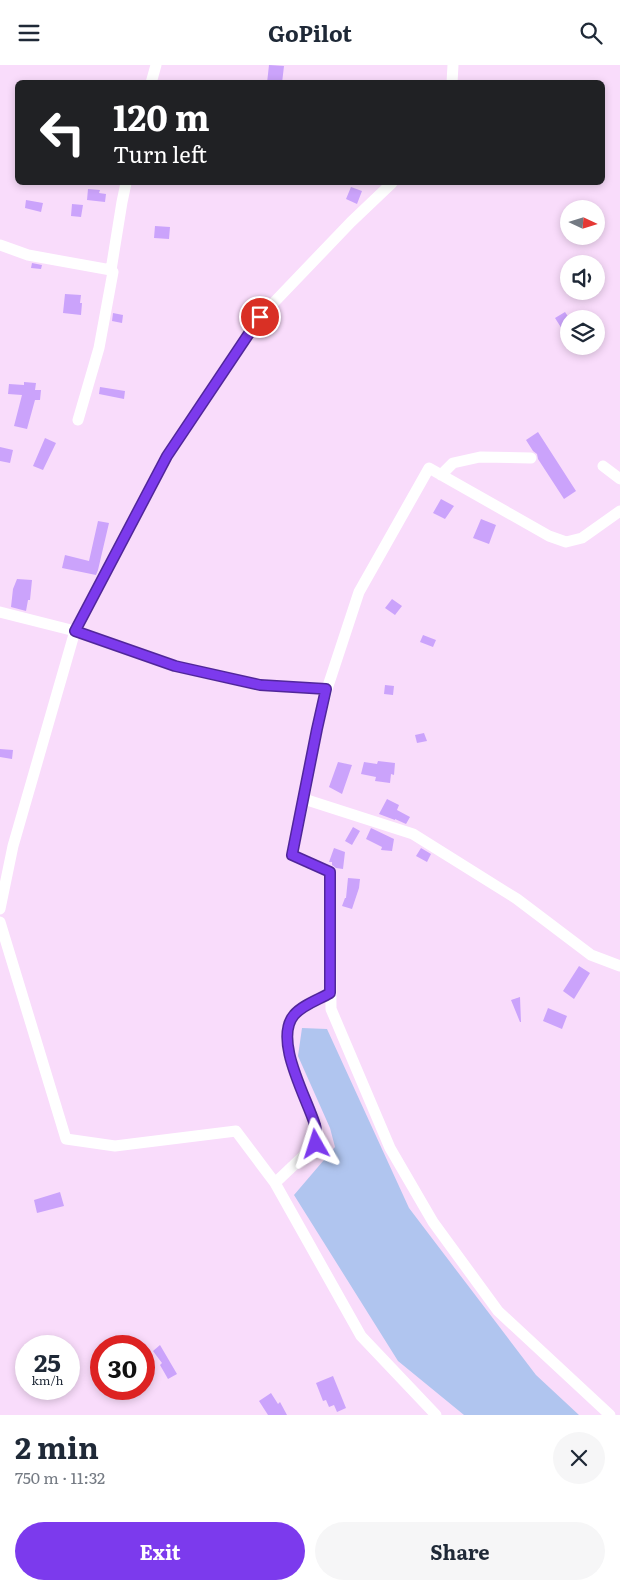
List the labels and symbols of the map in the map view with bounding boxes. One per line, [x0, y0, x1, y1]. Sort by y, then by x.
north arrow [560, 200, 605, 245]
pin [239, 296, 281, 338]
position arrow [289, 1117, 341, 1169]
speed limit sign: 30 [90, 1335, 155, 1400]

